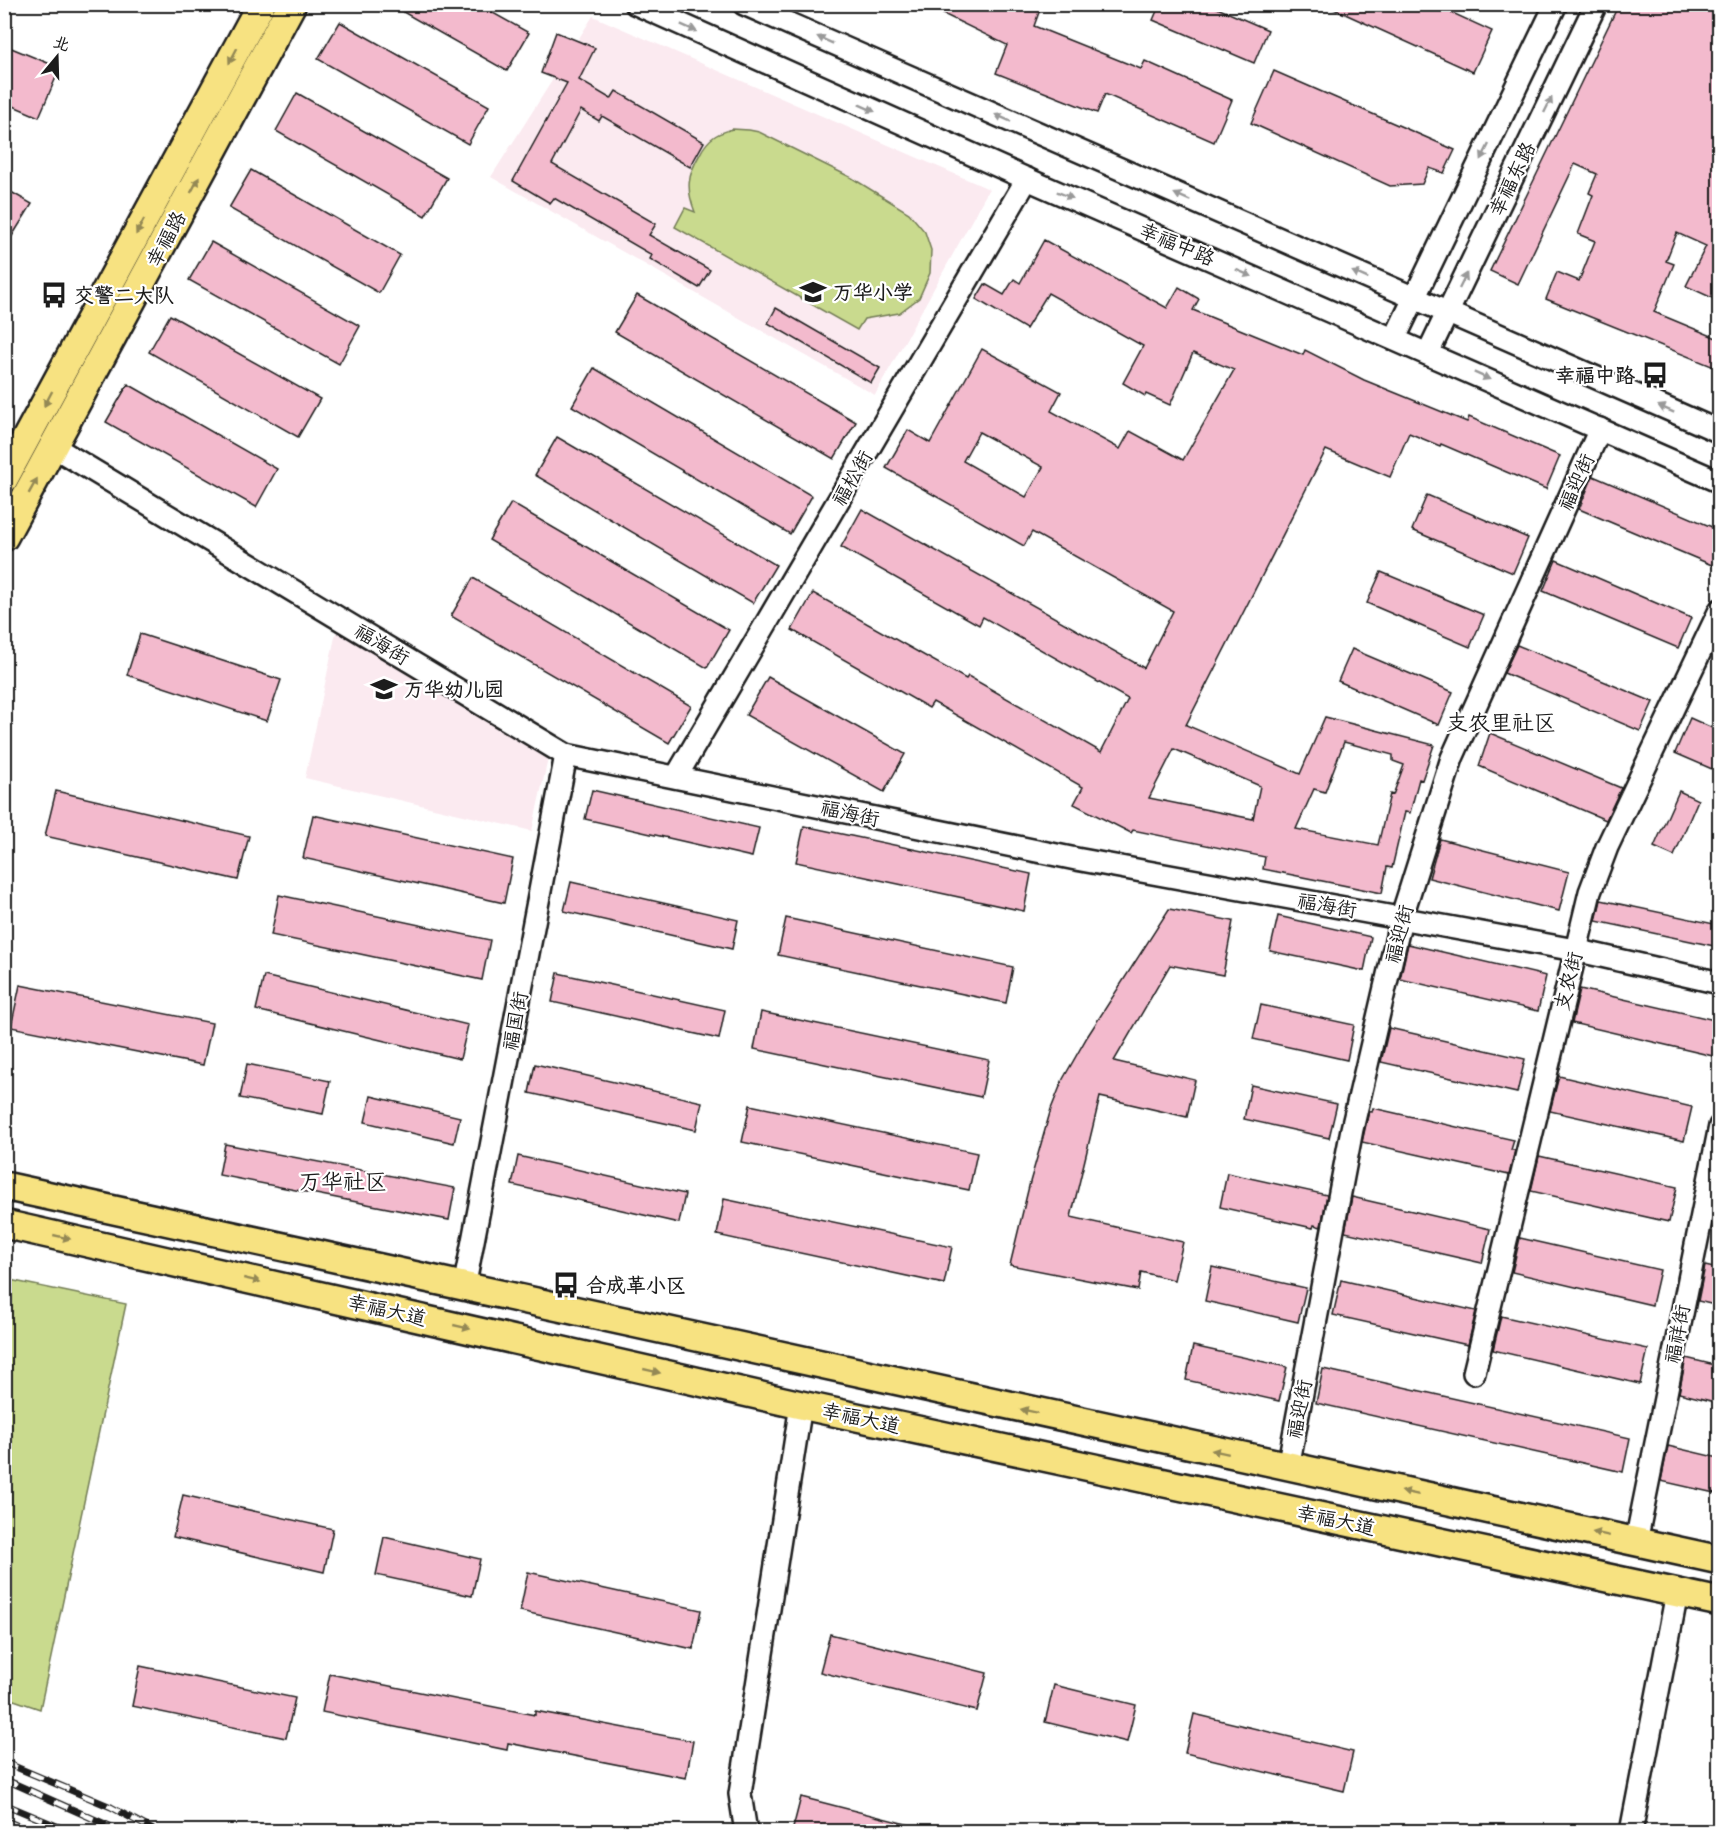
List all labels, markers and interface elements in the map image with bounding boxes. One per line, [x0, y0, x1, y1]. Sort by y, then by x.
one-way arrow [681, 24, 698, 33]
north arrow [27, 27, 87, 87]
text: 北 [50, 31, 73, 59]
one-way arrow [815, 35, 833, 45]
one-way arrow [228, 48, 238, 65]
one-way arrow [1543, 97, 1552, 114]
one-way arrow [859, 103, 876, 112]
one-way arrow [994, 113, 1012, 123]
street label: 幸福东路 [1484, 137, 1545, 222]
one-way arrow [1480, 143, 1490, 160]
one-way arrow [190, 176, 200, 193]
one-way arrow [1056, 191, 1074, 200]
one-way arrow [1173, 192, 1190, 201]
street label: 幸福路 [141, 206, 196, 273]
street label: 幸福中路 [1134, 217, 1219, 276]
one-way arrow [135, 219, 145, 236]
one-way arrow [1235, 268, 1253, 278]
one-way arrow [1351, 270, 1369, 280]
one-way arrow [1459, 273, 1468, 290]
school or university icon: 万华小学 [798, 277, 828, 307]
bus stop icon: 交警二大队 [39, 280, 69, 310]
place label: 万华小学 [833, 280, 913, 309]
place label: 交警二大队 [74, 283, 174, 312]
bus stop icon: 幸福中路 [1640, 360, 1670, 390]
place label: 幸福中路 [1555, 363, 1635, 392]
one-way arrow [1473, 372, 1490, 381]
one-way arrow [43, 391, 53, 408]
one-way arrow [1657, 404, 1675, 413]
street label: 福松街 [827, 446, 882, 512]
street label: 福迎街 [1553, 450, 1604, 516]
one-way arrow [28, 477, 38, 494]
street label: 福海街 [348, 618, 414, 674]
school or university icon: 万华幼儿园 [369, 674, 399, 704]
place label: 万华幼儿园 [404, 677, 504, 706]
district label: 支农里社区 [1446, 709, 1556, 741]
street label: 福海街 [817, 795, 882, 836]
street label: 福海街 [1295, 888, 1359, 927]
street label: 福迎街 [1380, 902, 1423, 967]
street label: 支农街 [1549, 949, 1592, 1014]
street label: 福国街 [497, 989, 537, 1054]
district label: 万华社区 [299, 1168, 387, 1200]
one-way arrow [52, 1232, 71, 1242]
bus stop icon: 合成革小区 [551, 1270, 581, 1300]
place label: 合成革小区 [586, 1273, 686, 1302]
one-way arrow [243, 1275, 261, 1285]
street label: 幸福大道 [344, 1289, 429, 1336]
street label: 福祥街 [1659, 1302, 1699, 1367]
one-way arrow [453, 1323, 472, 1333]
one-way arrow [643, 1367, 662, 1377]
street label: 福迎街 [1281, 1377, 1321, 1442]
street label: 幸福大道 [818, 1398, 903, 1443]
one-way arrow [1020, 1405, 1038, 1415]
one-way arrow [1210, 1447, 1229, 1456]
one-way arrow [1400, 1488, 1419, 1497]
street label: 幸福大道 [1293, 1500, 1378, 1545]
one-way arrow [1591, 1529, 1610, 1538]

